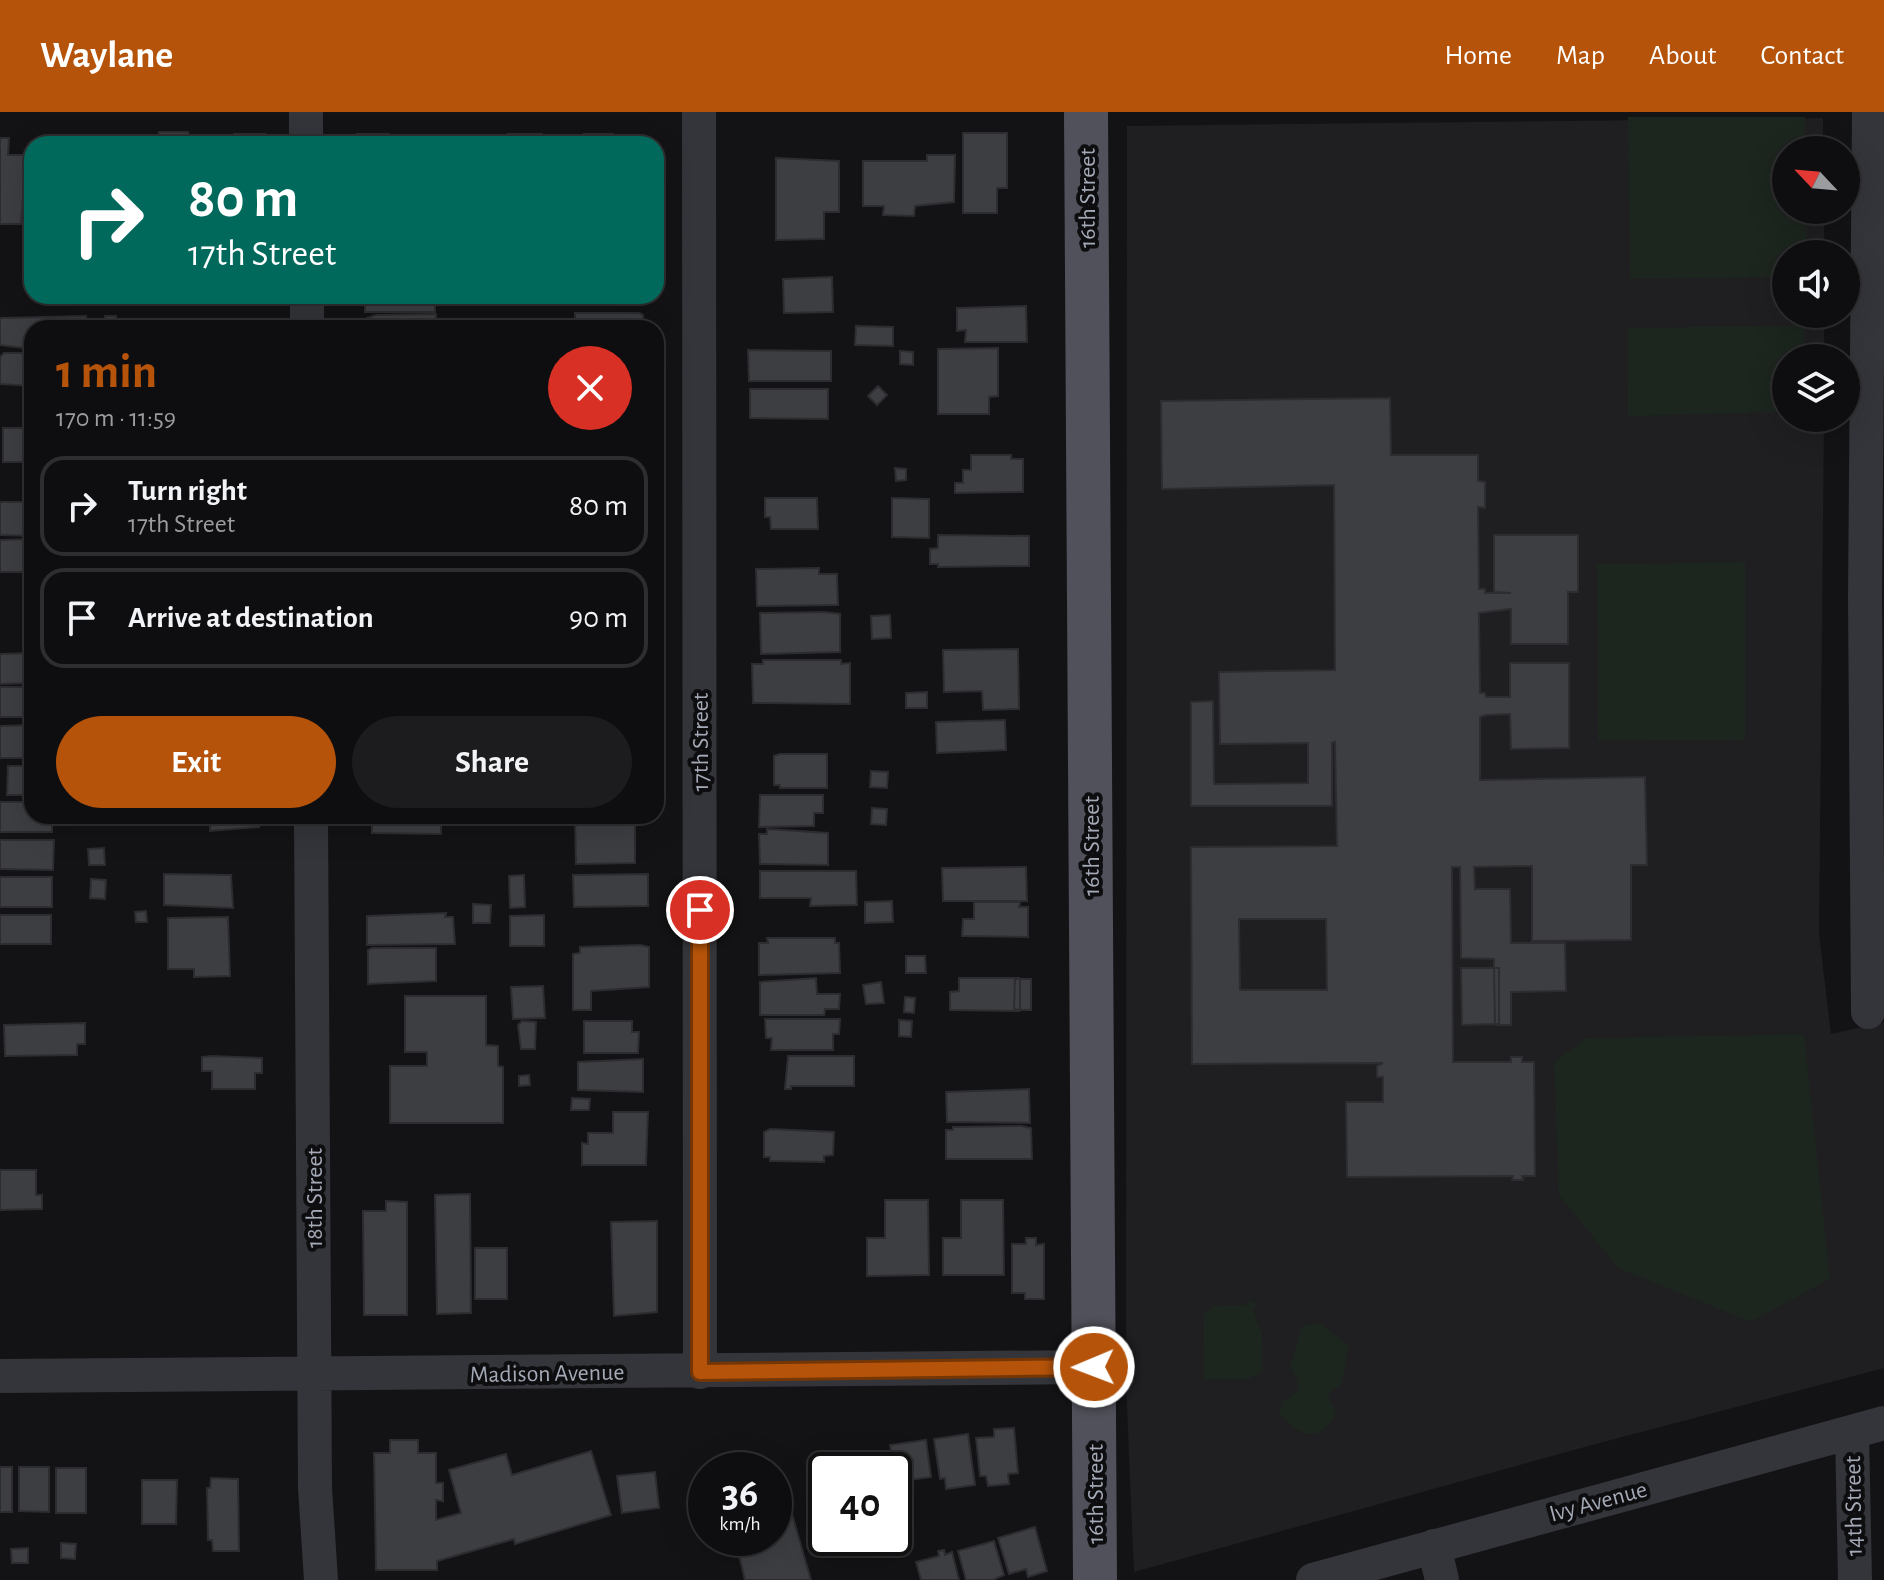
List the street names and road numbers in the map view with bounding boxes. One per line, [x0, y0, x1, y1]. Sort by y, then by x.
street label: 16th Street [1076, 148, 1100, 248]
street label: 17th Street [689, 692, 713, 791]
street label: 16th Street [1080, 796, 1104, 896]
street label: 18th Street [303, 1148, 327, 1248]
street label: Madison Avenue [469, 1361, 625, 1387]
street label: 16th Street [1084, 1444, 1108, 1544]
street label: 14th Street [1841, 1455, 1867, 1556]
street label: Ivy Avenue [1547, 1477, 1650, 1527]

